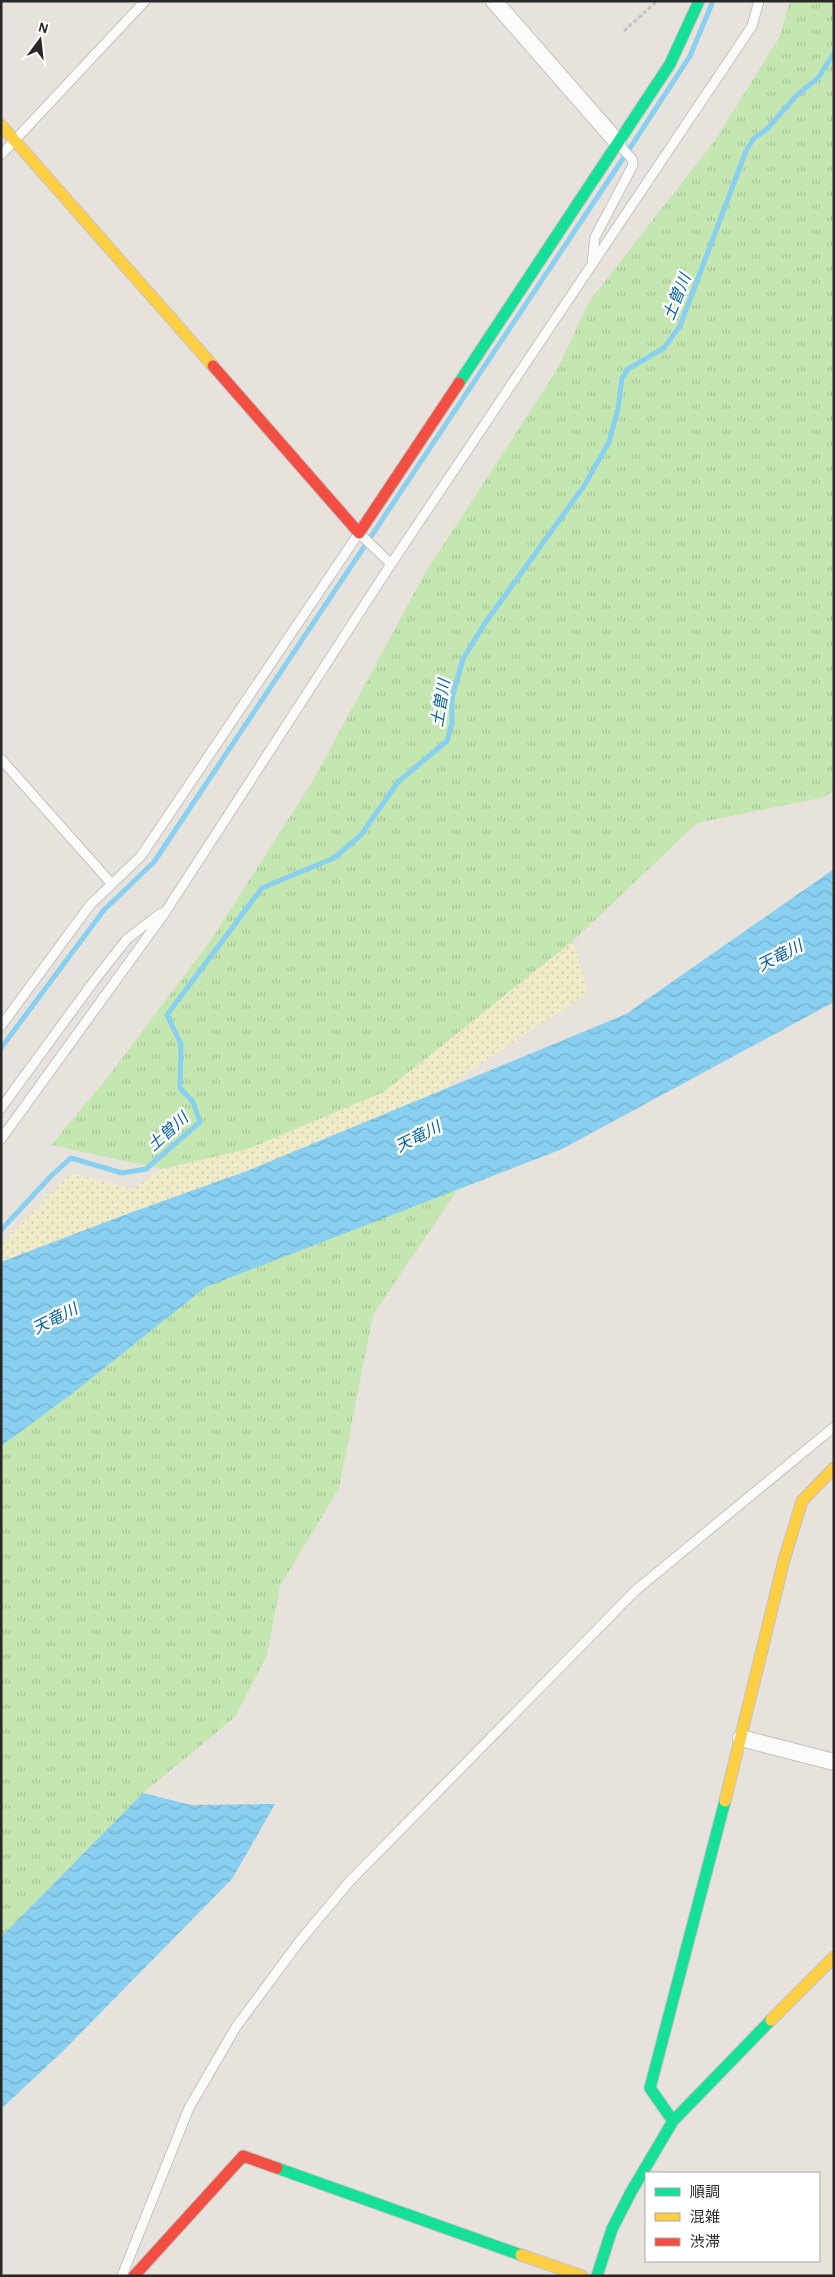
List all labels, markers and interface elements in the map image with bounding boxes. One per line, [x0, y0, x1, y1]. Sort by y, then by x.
north arrow [15, 15, 65, 65]
text: N [37, 20, 50, 36]
water label: 土曽川 [660, 270, 694, 322]
water label: 土曽川 [428, 676, 453, 728]
water label: 天竜川 [755, 936, 807, 974]
water label: 土曽川 [144, 1108, 193, 1154]
water label: 天竜川 [393, 1117, 445, 1155]
water label: 天竜川 [30, 1299, 82, 1337]
legend [645, 2172, 820, 2262]
text: 順調 [690, 2185, 720, 2200]
text: 混雑 [690, 2209, 720, 2225]
text: 渋滞 [690, 2234, 720, 2250]

